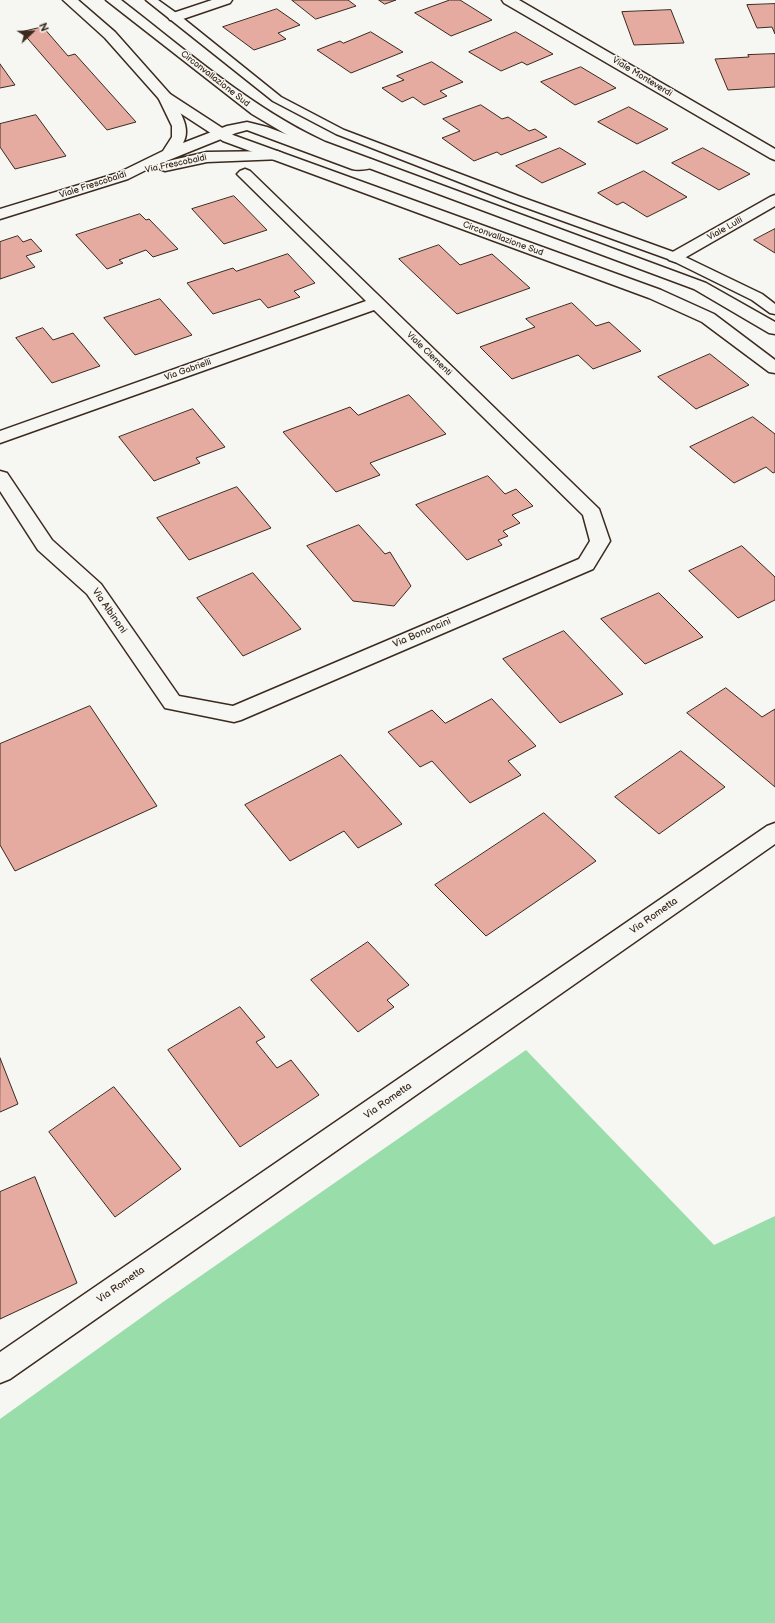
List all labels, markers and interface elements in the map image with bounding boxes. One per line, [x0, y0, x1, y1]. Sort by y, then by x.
north arrow [12, 12, 52, 52]
text: N [36, 21, 51, 34]
street label: Circonvallazione Sud [178, 49, 252, 109]
street label: Viale Monteverdi [610, 55, 674, 99]
street label: Via Frescobaldi [144, 152, 208, 176]
street label: Viale Frescobaldi [58, 169, 128, 201]
street label: Viale Lulli [705, 215, 745, 243]
street label: Circonvallazione Sud [461, 219, 545, 259]
street label: Viale Clementi [404, 330, 454, 378]
street label: Via Gabrielli [163, 357, 213, 383]
street label: Via Albinoni [89, 586, 129, 636]
street label: Via Bononcini [391, 615, 453, 651]
street label: Via Rometta [628, 895, 680, 937]
street label: Via Rometta [362, 1080, 414, 1122]
street label: Via Rometta [95, 1264, 147, 1306]

